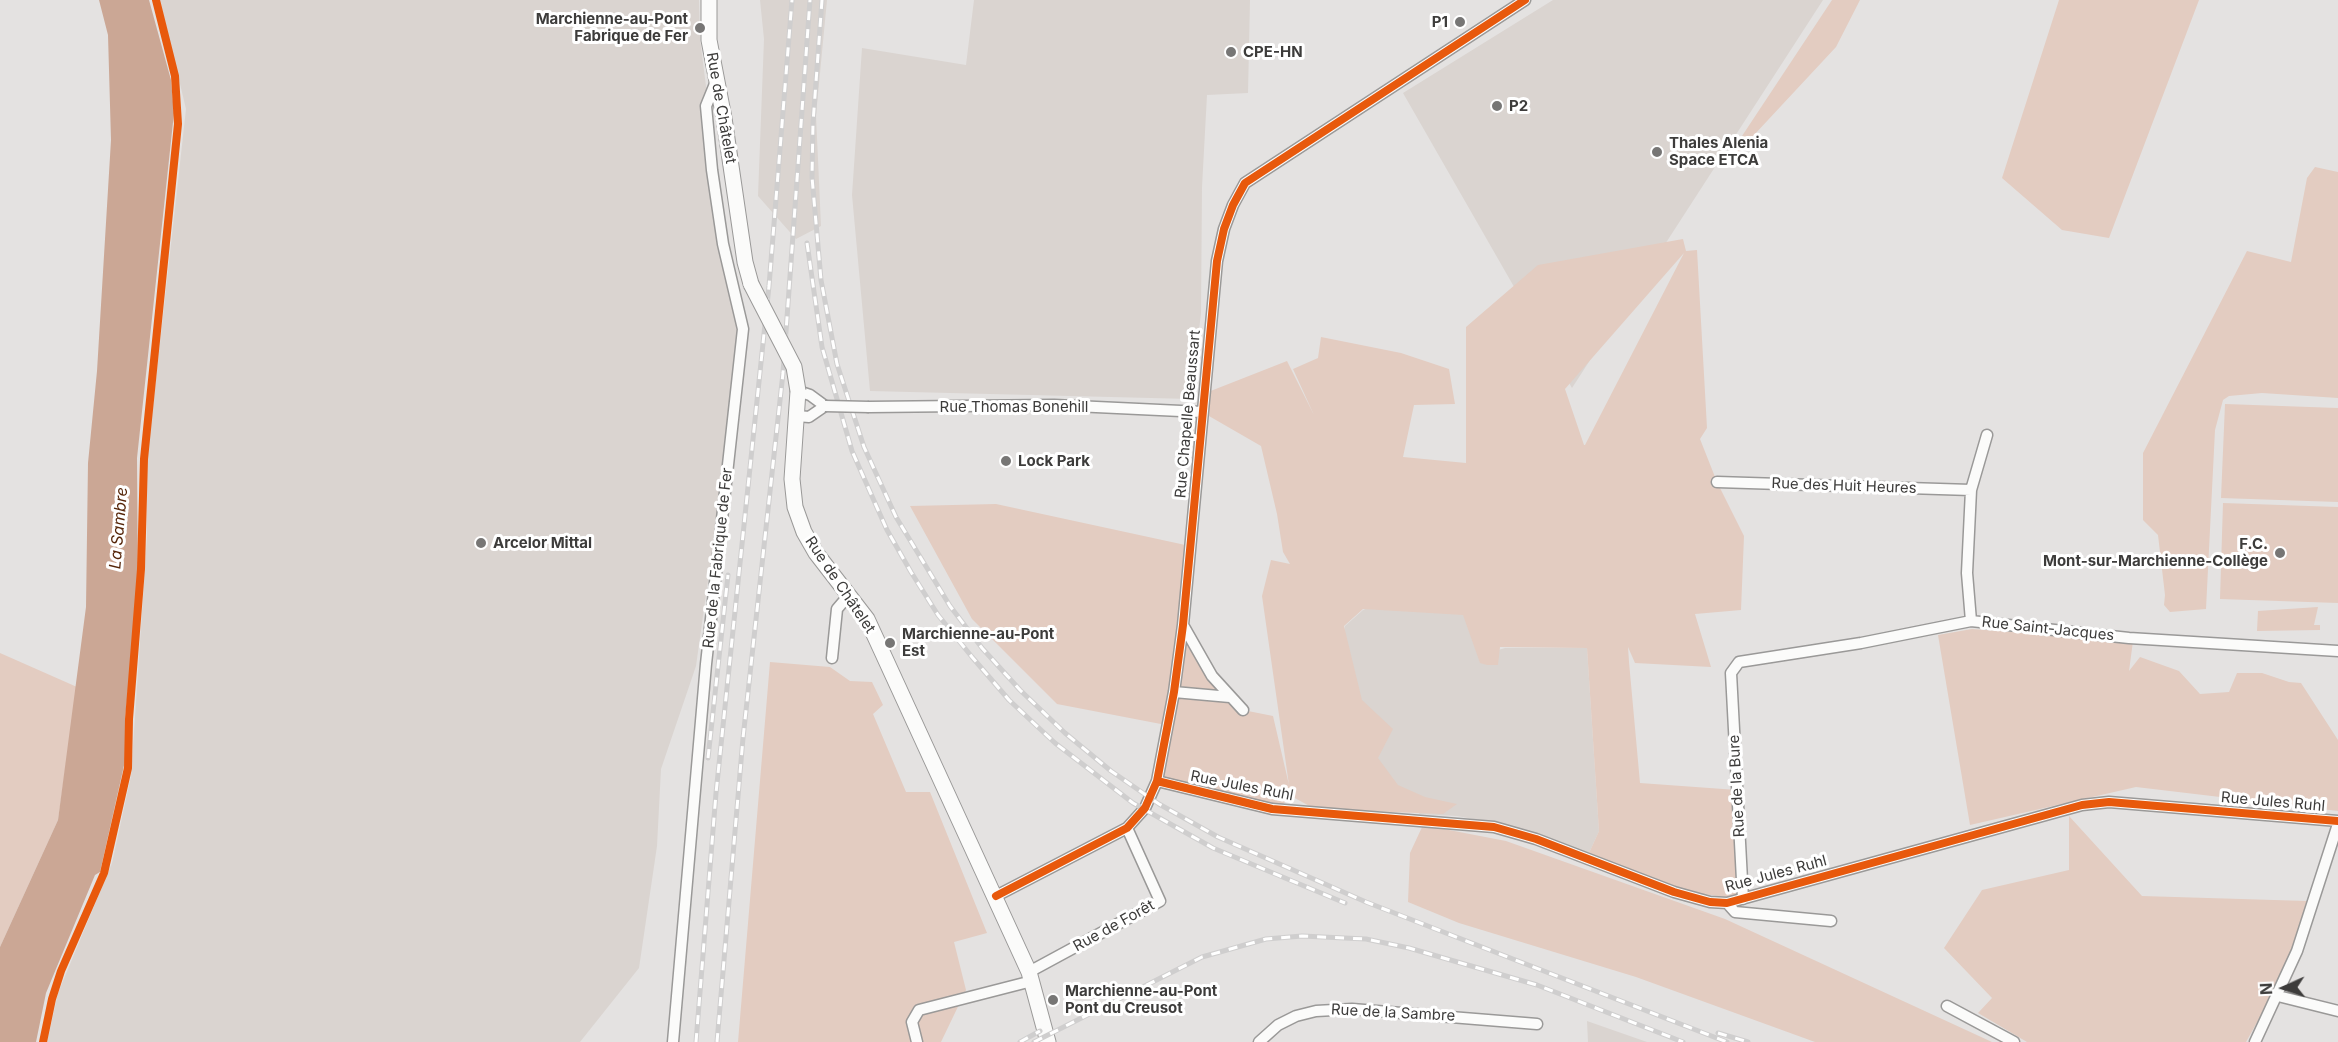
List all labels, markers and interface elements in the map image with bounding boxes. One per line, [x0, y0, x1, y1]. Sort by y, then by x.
place label: Marchienne-au-Pont Fabrique de Fer [536, 10, 688, 45]
place label: P1 [1432, 13, 1448, 31]
marker: P1 [1453, 15, 1467, 29]
marker: Marchienne-au-Pont Fabrique de Fer [693, 21, 707, 35]
place label: CPE-HN [1243, 43, 1303, 61]
marker: CPE-HN [1224, 45, 1238, 59]
street label: Rue de Châtelet [702, 51, 740, 165]
place label: P2 [1509, 97, 1528, 115]
marker: P2 [1490, 99, 1504, 113]
place label: Thales Alenia Space ETCA [1669, 134, 1768, 169]
marker: Thales Alenia Space ETCA [1650, 145, 1664, 159]
street label: Rue Chapelle Beaussart [1172, 329, 1204, 499]
street label: Rue Thomas Bonehill [940, 398, 1088, 416]
place label: Lock Park [1018, 452, 1090, 470]
marker: Lock Park [999, 454, 1013, 468]
street label: Rue de la Fabrique de Fer [700, 467, 736, 649]
street label: Rue des Huit Heures [1771, 474, 1917, 498]
water label: La Sambre [106, 486, 132, 570]
street label: Rue de Châtelet [801, 533, 879, 637]
place label: Arcelor Mittal [493, 534, 592, 552]
place label: F.C. Mont-sur-Marchienne-Collège [2043, 535, 2268, 570]
marker: Arcelor Mittal [474, 536, 488, 550]
marker: F.C. Mont-sur-Marchienne-Collège [2273, 546, 2287, 560]
street label: Rue Saint-Jacques [1981, 613, 2115, 645]
place label: Marchienne-au-Pont Est [902, 625, 1054, 660]
marker: Marchienne-au-Pont Est [883, 636, 897, 650]
street label: Rue de la Bure [1725, 734, 1749, 838]
street label: Rue Jules Ruhl [1189, 767, 1295, 805]
street label: Rue Jules Ruhl [2220, 788, 2326, 816]
street label: Rue Jules Ruhl [1723, 852, 1829, 896]
street label: Rue de Forêt [1070, 896, 1158, 956]
north arrow [2254, 958, 2314, 1018]
place label: Marchienne-au-Pont Pont du Creusot [1065, 982, 1217, 1017]
text: N [2256, 982, 2276, 996]
marker: Marchienne-au-Pont Pont du Creusot [1046, 993, 1060, 1007]
street label: Rue de la Sambre [1330, 1001, 1456, 1025]

